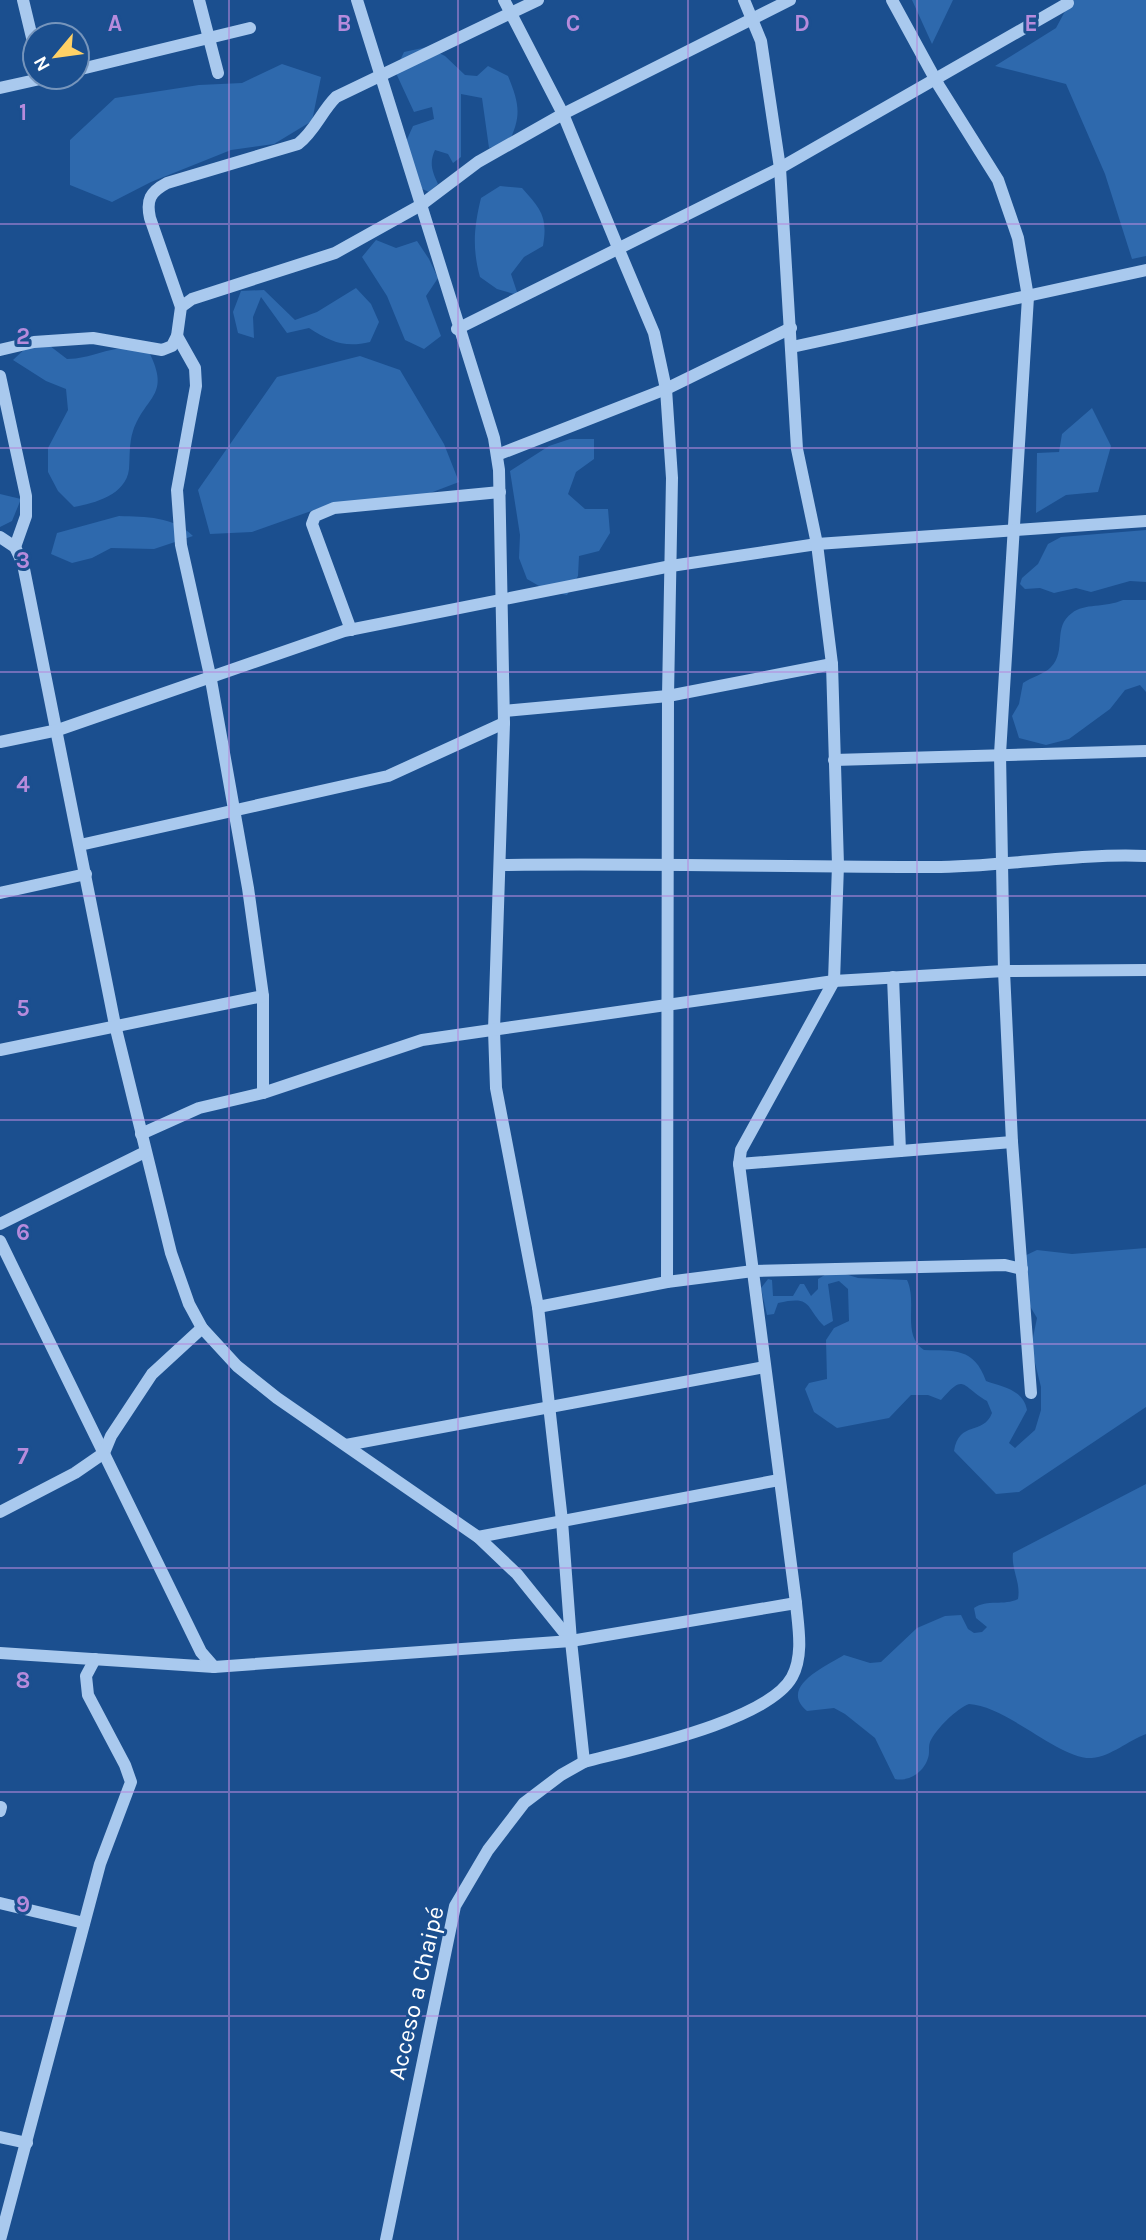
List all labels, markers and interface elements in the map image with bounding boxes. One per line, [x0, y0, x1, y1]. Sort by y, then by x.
text: A [108, 10, 122, 37]
text: B [337, 10, 351, 37]
text: C [566, 10, 580, 37]
text: D [794, 10, 810, 37]
text: E [1024, 10, 1038, 37]
north arrow [21, 21, 91, 91]
text: N [29, 52, 55, 75]
text: 1 [19, 99, 27, 126]
text: 2 [16, 323, 30, 350]
text: 3 [16, 547, 30, 574]
text: 4 [16, 771, 30, 798]
text: 5 [16, 995, 30, 1022]
text: 6 [16, 1219, 30, 1246]
text: 7 [17, 1443, 29, 1470]
text: 8 [16, 1667, 30, 1694]
text: 9 [16, 1891, 30, 1918]
street label: Acceso a Chaipé [382, 1904, 450, 2082]

